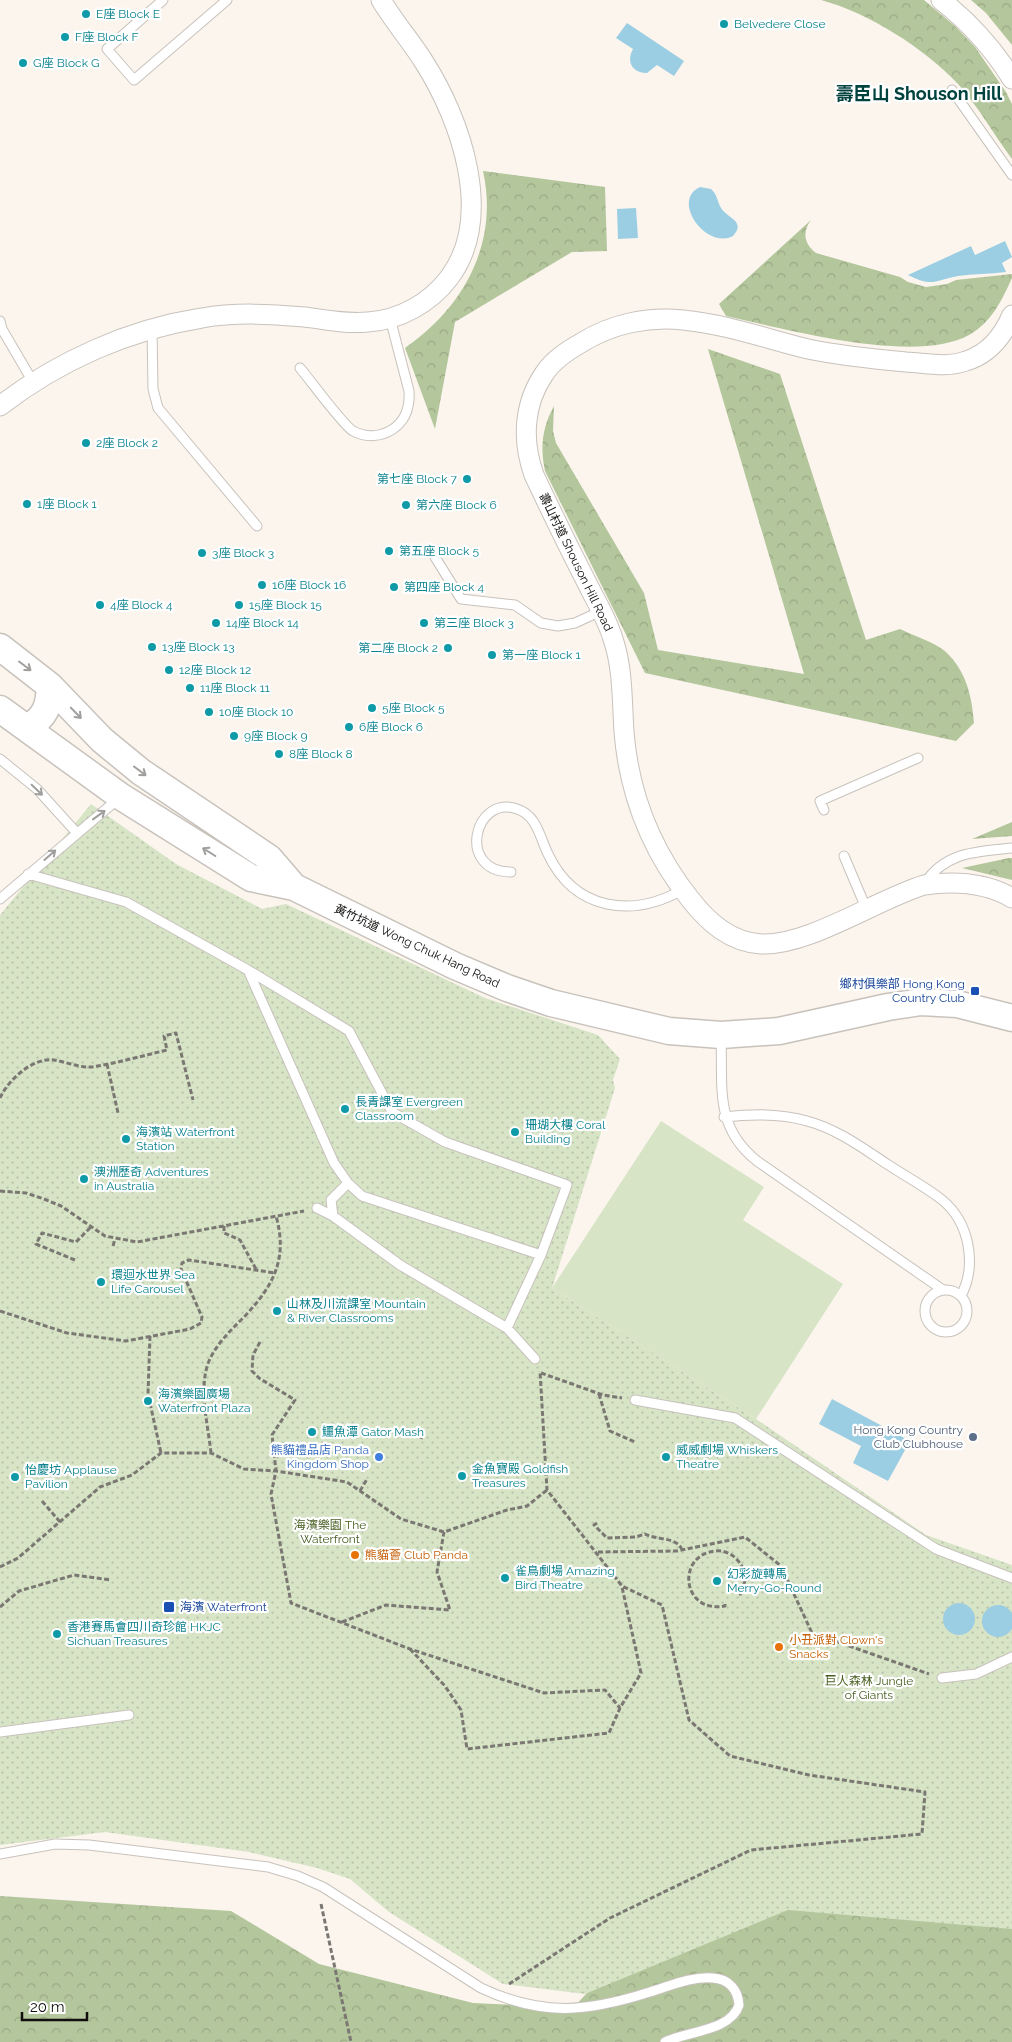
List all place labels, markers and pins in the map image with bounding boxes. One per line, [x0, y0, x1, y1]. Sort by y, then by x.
place label: E座 Block E [96, 7, 160, 21]
marker: E座 Block E [80, 8, 92, 20]
place label: Belvedere Close [734, 17, 825, 31]
marker: Belvedere Close [718, 18, 730, 30]
place label: F座 Block F [75, 30, 139, 44]
marker: F座 Block F [59, 31, 71, 43]
place label: G座 Block G [33, 56, 100, 70]
marker: G座 Block G [17, 57, 29, 69]
place label: 2座 Block 2 [96, 436, 158, 450]
marker: 2座 Block 2 [80, 437, 92, 449]
place label: 第七座 Block 7 [377, 472, 458, 486]
marker: 第七座 Block 7 [461, 473, 473, 485]
place label: 1座 Block 1 [37, 497, 97, 511]
marker: 1座 Block 1 [21, 498, 33, 510]
place label: 第六座 Block 6 [416, 498, 497, 512]
marker: 第六座 Block 6 [400, 499, 412, 511]
place label: 第五座 Block 5 [399, 544, 479, 558]
marker: 第五座 Block 5 [383, 545, 395, 557]
place label: 3座 Block 3 [212, 546, 274, 560]
marker: 3座 Block 3 [196, 547, 208, 559]
place label: 16座 Block 16 [272, 578, 346, 592]
marker: 16座 Block 16 [256, 579, 268, 591]
place label: 第四座 Block 4 [404, 580, 484, 594]
marker: 第四座 Block 4 [388, 581, 400, 593]
place label: 4座 Block 4 [110, 598, 173, 612]
place label: 15座 Block 15 [249, 598, 322, 612]
marker: 4座 Block 4 [94, 599, 106, 611]
marker: 15座 Block 15 [233, 599, 245, 611]
place label: 14座 Block 14 [226, 616, 299, 630]
place label: 第三座 Block 3 [434, 616, 514, 630]
marker: 14座 Block 14 [210, 617, 222, 629]
marker: 第三座 Block 3 [418, 617, 430, 629]
place label: 13座 Block 13 [162, 640, 235, 654]
marker: 13座 Block 13 [146, 641, 158, 653]
place label: 第二座 Block 2 [358, 641, 438, 655]
marker: 第二座 Block 2 [442, 642, 454, 654]
place label: 第一座 Block 1 [502, 648, 581, 662]
marker: 第一座 Block 1 [486, 649, 498, 661]
place label: 12座 Block 12 [179, 663, 251, 677]
marker: 12座 Block 12 [163, 664, 175, 676]
place label: 11座 Block 11 [200, 681, 270, 695]
marker: 11座 Block 11 [184, 682, 196, 694]
place label: 5座 Block 5 [382, 701, 445, 715]
marker: 5座 Block 5 [366, 702, 378, 714]
place label: 10座 Block 10 [219, 705, 293, 719]
marker: 10座 Block 10 [203, 706, 215, 718]
place label: 6座 Block 6 [359, 720, 423, 734]
marker: 6座 Block 6 [343, 721, 355, 733]
place label: 9座 Block 9 [244, 729, 308, 743]
marker: 9座 Block 9 [228, 730, 240, 742]
place label: 8座 Block 8 [289, 747, 353, 761]
marker: 8座 Block 8 [273, 748, 285, 760]
place label: 鄉村俱樂部 Hong Kong Country Club [840, 977, 965, 1005]
marker: 鄉村俱樂部 Hong Kong Country Club [969, 985, 981, 997]
place label: 長青課室 Evergreen Classroom [355, 1095, 463, 1123]
marker: 長青課室 Evergreen Classroom [339, 1103, 351, 1115]
place label: 珊瑚大樓 Coral Building [525, 1118, 606, 1146]
place label: 海濱站 Waterfront Station [136, 1125, 235, 1153]
marker: 珊瑚大樓 Coral Building [509, 1126, 521, 1138]
marker: 海濱站 Waterfront Station [120, 1133, 132, 1145]
place label: 澳洲歷奇 Adventures in Australia [94, 1165, 209, 1193]
marker: 澳洲歷奇 Adventures in Australia [78, 1173, 90, 1185]
place label: 環迴水世界 Sea Life Carousel [111, 1268, 195, 1296]
marker: 環迴水世界 Sea Life Carousel [95, 1276, 107, 1288]
place label: 山林及川流課室 Mountain & River Classrooms [287, 1297, 426, 1325]
marker: 山林及川流課室 Mountain & River Classrooms [271, 1305, 283, 1317]
place label: 海濱樂園廣場 Waterfront Plaza [158, 1387, 250, 1415]
marker: 海濱樂園廣場 Waterfront Plaza [142, 1395, 154, 1407]
place label: Hong Kong Country Club Clubhouse [854, 1423, 963, 1451]
place label: 鱷魚潭 Gator Mash [322, 1425, 424, 1439]
marker: 鱷魚潭 Gator Mash [306, 1426, 318, 1438]
marker: Hong Kong Country Club Clubhouse [967, 1431, 979, 1443]
place label: 熊貓禮品店 Panda Kingdom Shop [271, 1443, 369, 1471]
place label: 威威劇場 Whiskers Theatre [676, 1443, 778, 1471]
marker: 熊貓禮品店 Panda Kingdom Shop [373, 1451, 385, 1463]
marker: 威威劇場 Whiskers Theatre [660, 1451, 672, 1463]
place label: 金魚寶殿 Goldfish Treasures [472, 1462, 568, 1490]
place label: 怡慶坊 Applause Pavilion [25, 1463, 117, 1491]
marker: 金魚寶殿 Goldfish Treasures [456, 1470, 468, 1482]
marker: 怡慶坊 Applause Pavilion [9, 1471, 21, 1483]
place label: 熊貓薈 Club Panda [365, 1548, 468, 1562]
marker: 熊貓薈 Club Panda [349, 1549, 361, 1561]
place label: 雀鳥劇場 Amazing Bird Theatre [515, 1564, 615, 1592]
place label: 幻彩旋轉馬 Merry-Go-Round [727, 1567, 821, 1595]
marker: 雀鳥劇場 Amazing Bird Theatre [499, 1572, 511, 1584]
marker: 幻彩旋轉馬 Merry-Go-Round [711, 1575, 723, 1587]
marker: 海濱 Waterfront [162, 1600, 176, 1614]
place label: 海濱 Waterfront [180, 1600, 267, 1614]
place label: 香港賽馬會四川奇珍館 HKJC Sichuan Treasures [67, 1620, 221, 1648]
marker: 香港賽馬會四川奇珍館 HKJC Sichuan Treasures [51, 1628, 63, 1640]
place label: 小丑派對 Clown's Snacks [789, 1633, 883, 1661]
marker: 小丑派對 Clown's Snacks [773, 1641, 785, 1653]

